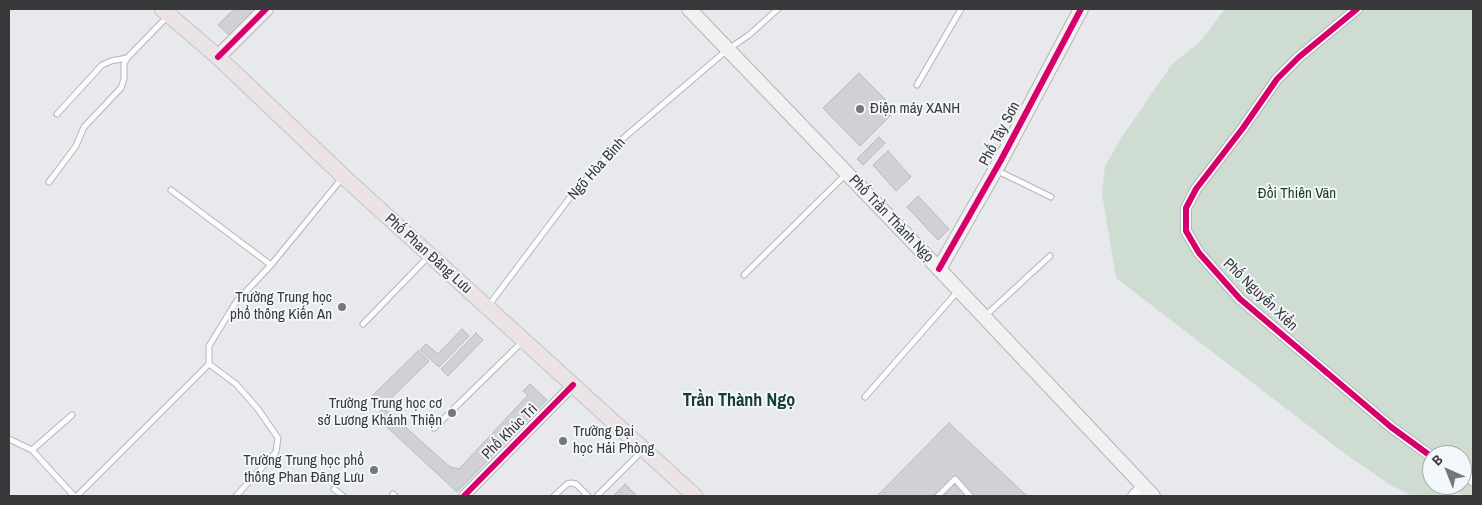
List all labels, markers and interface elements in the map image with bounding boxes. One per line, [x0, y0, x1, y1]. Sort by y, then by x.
street label: Phố Tây Sơn [976, 99, 1024, 169]
place label: Điện máy XANH [870, 100, 960, 118]
marker: Điện máy XANH [854, 103, 866, 115]
street label: Ngõ Hòa Bình [564, 134, 630, 204]
street label: Phố Trần Thành Ngọ [845, 172, 937, 266]
park label: Đồi Thiên Văn [1258, 185, 1336, 203]
street label: Phố Phan Đăng Lưu [381, 210, 475, 298]
street label: Phố Nguyễn Xiển [1219, 255, 1301, 335]
place label: Trường Trung học phổ thông Kiến An [230, 289, 332, 324]
marker: Trường Trung học phổ thông Kiến An [336, 301, 348, 313]
district label: Trần Thành Ngọ [683, 390, 795, 412]
place label: Trường Trung học cơ sở Lương Khánh Thiện [318, 395, 442, 430]
street label: Phố Khúc Trì [478, 400, 542, 464]
marker: Trường Trung học cơ sở Lương Khánh Thiện [446, 407, 458, 419]
place label: Trường Đại học Hải Phòng [573, 423, 654, 458]
marker: Trường Đại học Hải Phòng [557, 435, 569, 447]
north arrow [1422, 445, 1472, 495]
text: B [1428, 451, 1447, 469]
place label: Trường Trung học phổ thông Phan Đăng Lưu [243, 452, 364, 487]
marker: Trường Trung học phổ thông Phan Đăng Lưu [368, 464, 380, 476]

